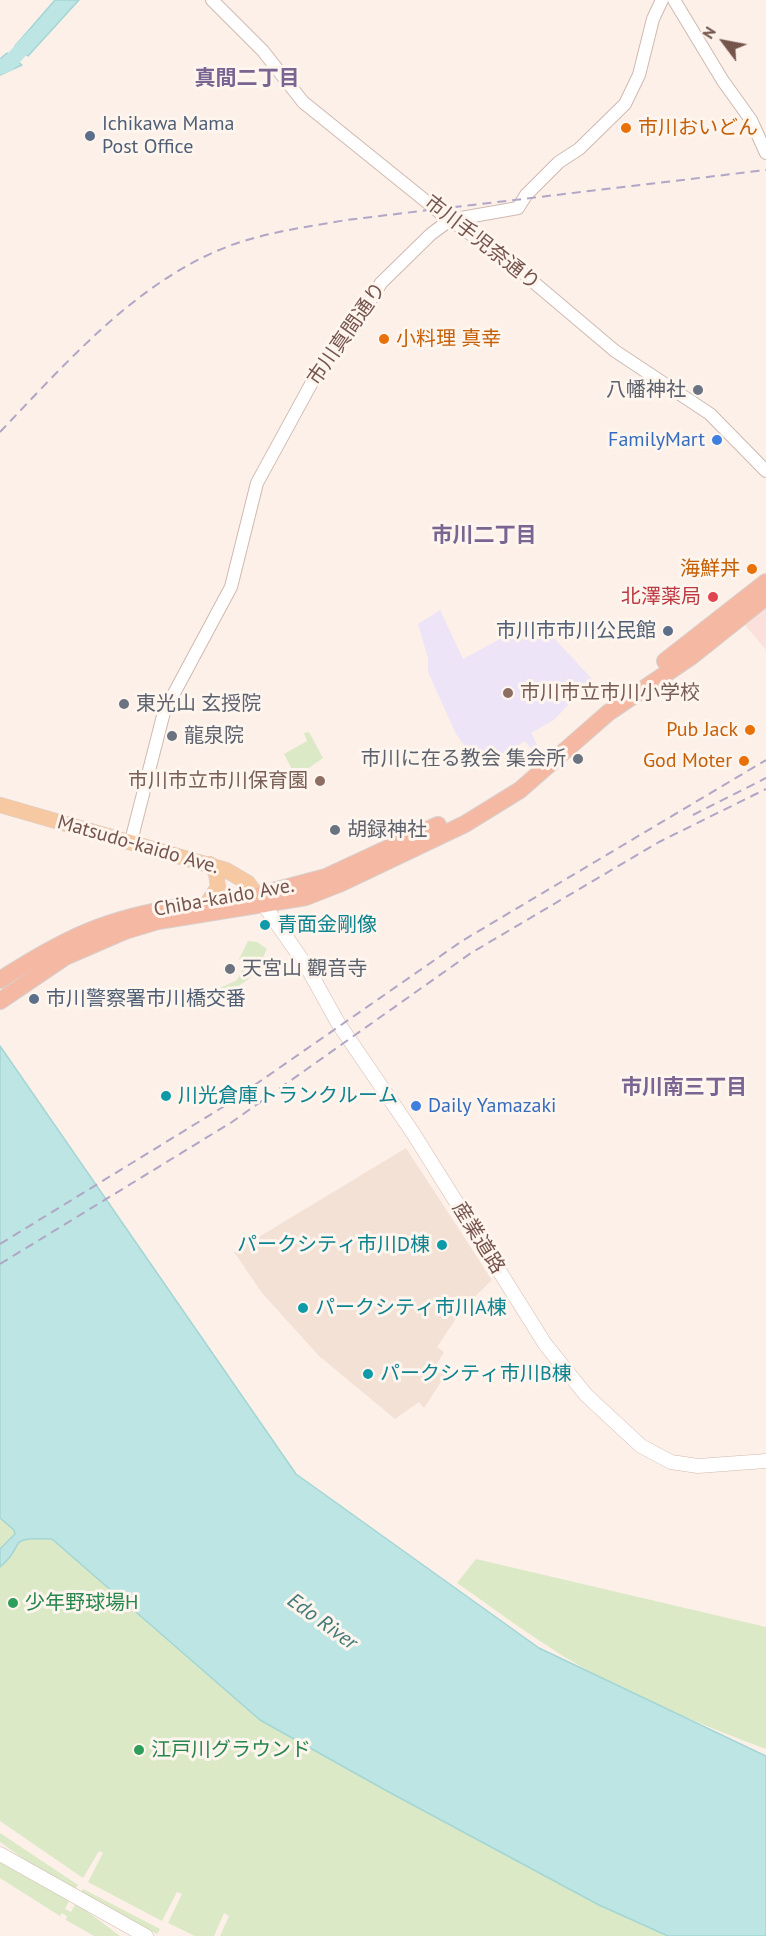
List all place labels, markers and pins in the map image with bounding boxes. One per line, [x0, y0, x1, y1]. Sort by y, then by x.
place label: Ichikawa Mama Post Office [102, 112, 234, 159]
place label: 市川おいどん [638, 116, 758, 140]
marker: 市川おいどん [619, 121, 633, 135]
marker: Ichikawa Mama Post Office [83, 129, 97, 143]
place label: 小料理 真幸 [396, 327, 501, 351]
marker: 小料理 真幸 [377, 332, 391, 346]
place label: 八幡神社 [606, 378, 686, 402]
marker: 八幡神社 [691, 383, 705, 397]
place label: FamilyMart [608, 428, 705, 452]
marker: FamilyMart [710, 433, 724, 447]
place label: 海鮮丼 [680, 557, 740, 581]
marker: 海鮮丼 [745, 562, 759, 576]
place label: 北澤薬局 [621, 585, 701, 609]
marker: 北澤薬局 [706, 590, 720, 604]
place label: 市川市市川公民館 [496, 619, 656, 643]
marker: 市川市市川公民館 [661, 624, 675, 638]
place label: 市川市立市川小学校 [520, 681, 700, 705]
marker: 市川市立市川小学校 [501, 686, 515, 700]
place label: 東光山 玄授院 [136, 692, 261, 716]
marker: 東光山 玄授院 [117, 697, 131, 711]
place label: Pub Jack [666, 718, 738, 742]
marker: Pub Jack [743, 723, 757, 737]
place label: 龍泉院 [184, 724, 244, 748]
marker: 龍泉院 [165, 729, 179, 743]
place label: 市川に在る教会 集会所 [361, 747, 566, 771]
place label: God Moter [643, 749, 732, 773]
marker: 市川に在る教会 集会所 [571, 752, 585, 766]
marker: God Moter [737, 754, 751, 768]
place label: 市川市立市川保育園 [128, 769, 308, 793]
marker: 市川市立市川保育園 [313, 774, 327, 788]
place label: 胡録神社 [347, 818, 427, 842]
marker: 胡録神社 [328, 823, 342, 837]
place label: 青面金剛像 [277, 913, 377, 937]
marker: 青面金剛像 [258, 918, 272, 932]
place label: 天宮山 觀音寺 [242, 957, 367, 981]
marker: 天宮山 觀音寺 [223, 962, 237, 976]
place label: 市川警察署市川橋交番 [46, 987, 246, 1011]
marker: 市川警察署市川橋交番 [27, 992, 41, 1006]
place label: 川光倉庫トランクルーム [178, 1084, 398, 1108]
marker: 川光倉庫トランクルーム [159, 1089, 173, 1103]
place label: Daily Yamazaki [428, 1094, 556, 1118]
marker: Daily Yamazaki [409, 1099, 423, 1113]
place label: パークシティ市川D棟 [237, 1233, 430, 1257]
marker: パークシティ市川D棟 [435, 1238, 449, 1252]
place label: パークシティ市川A棟 [315, 1296, 507, 1320]
marker: パークシティ市川A棟 [296, 1301, 310, 1315]
place label: パークシティ市川B棟 [380, 1362, 572, 1386]
marker: パークシティ市川B棟 [361, 1367, 375, 1381]
place label: 少年野球場H [25, 1591, 138, 1615]
marker: 少年野球場H [6, 1596, 20, 1610]
place label: 江戸川グラウンド [151, 1738, 311, 1762]
marker: 江戸川グラウンド [132, 1743, 146, 1757]

